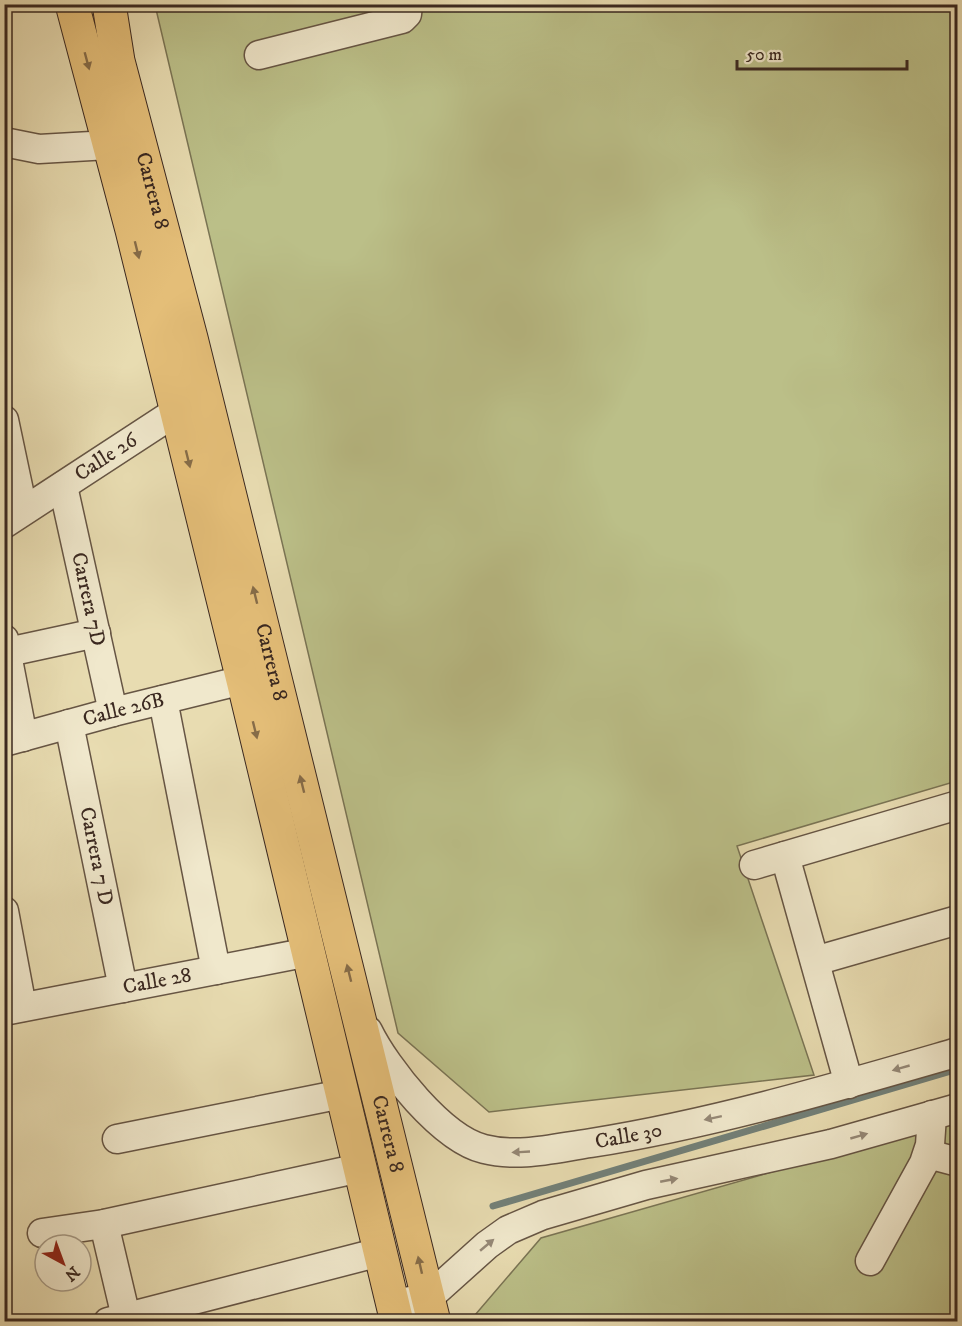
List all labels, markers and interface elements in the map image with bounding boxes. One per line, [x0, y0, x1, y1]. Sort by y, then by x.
scale bar [737, 33, 906, 71]
text: 50 m [746, 44, 782, 66]
one-way arrow [83, 52, 92, 70]
street label: Carrera 8 [130, 149, 175, 232]
one-way arrow [132, 241, 142, 259]
street label: Calle 26 [70, 427, 143, 487]
one-way arrow [184, 450, 194, 469]
street label: Carrera 7D [65, 550, 111, 649]
one-way arrow [249, 586, 259, 604]
street label: Carrera 8 [249, 621, 293, 704]
street label: Calle 26B [80, 687, 167, 733]
one-way arrow [251, 721, 261, 739]
one-way arrow [297, 775, 307, 793]
street label: Carrera 7 D [73, 805, 119, 908]
street label: Calle 28 [121, 962, 194, 1001]
one-way arrow [344, 964, 354, 982]
one-way arrow [892, 1064, 910, 1073]
street label: Carrera 8 [365, 1092, 410, 1175]
one-way arrow [703, 1114, 722, 1123]
street label: Calle 30 [593, 1117, 664, 1155]
one-way arrow [850, 1131, 868, 1140]
one-way arrow [512, 1148, 531, 1157]
one-way arrow [660, 1175, 679, 1184]
north arrow [33, 1233, 93, 1293]
one-way arrow [479, 1239, 495, 1252]
one-way arrow [415, 1255, 425, 1274]
text: N [61, 1262, 84, 1285]

